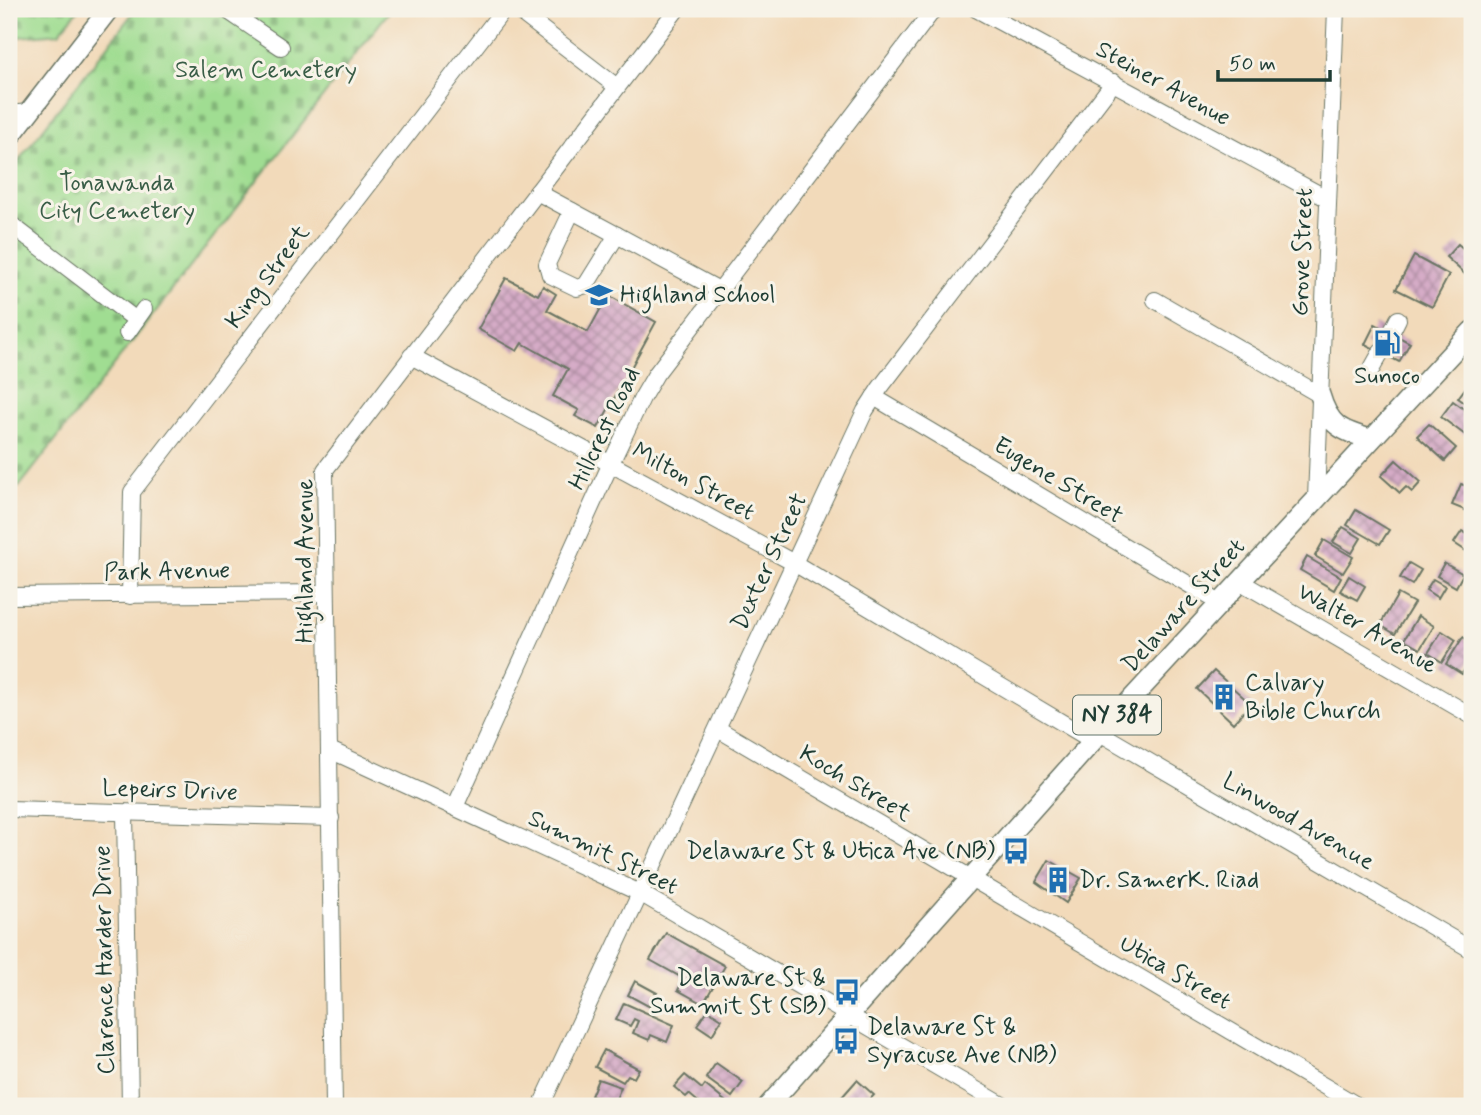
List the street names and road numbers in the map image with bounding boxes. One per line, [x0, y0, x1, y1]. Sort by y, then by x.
street label: Steiner Avenue [1090, 34, 1236, 134]
street label: Grove Street [1285, 187, 1321, 317]
street label: King Street [219, 219, 319, 337]
street label: Hillcrest Road [562, 362, 648, 496]
street label: Eugene Street [988, 430, 1128, 532]
street label: Milton Street [626, 436, 760, 528]
street label: Highland Avenue [290, 479, 324, 643]
street label: Dexter Street [725, 488, 815, 636]
street label: Delaware Street [1115, 532, 1253, 680]
street label: Park Avenue [103, 555, 231, 589]
street label: Walter Avenue [1292, 577, 1442, 681]
road number: NY 384 [1073, 695, 1161, 734]
street label: Koch Street [793, 738, 917, 830]
street label: Linwood Avenue [1216, 766, 1380, 878]
street label: Lepeirs Drive [102, 773, 238, 809]
street label: Summit Street [523, 803, 683, 903]
street label: Clarence Harder Drive [88, 845, 122, 1075]
street label: Utica Street [1113, 929, 1237, 1018]

